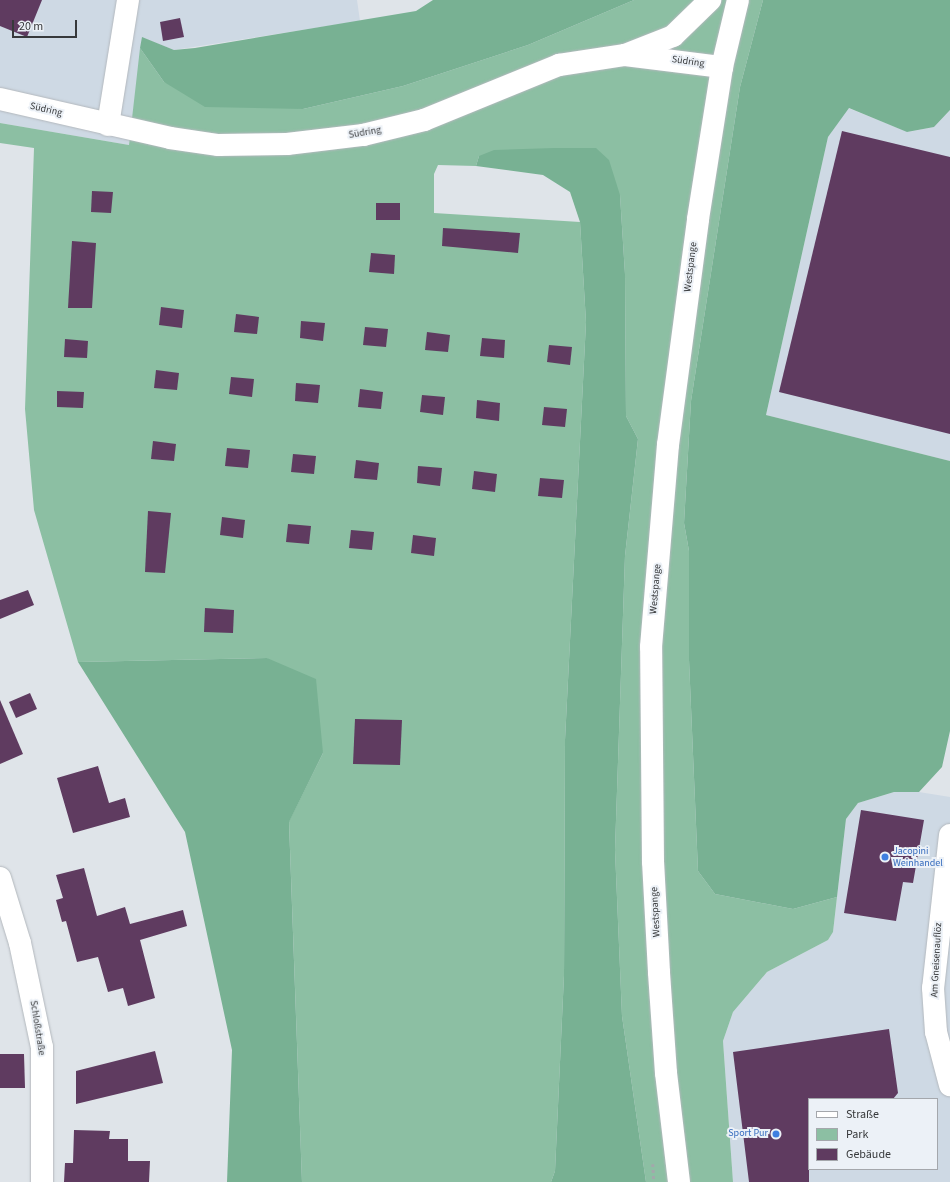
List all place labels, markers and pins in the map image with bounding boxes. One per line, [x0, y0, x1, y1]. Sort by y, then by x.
place label: Jacopini Weinhandel [893, 845, 943, 868]
marker: Jacopini Weinhandel [880, 852, 890, 862]
place label: Sport Pur [728, 1128, 768, 1140]
marker: Sport Pur [771, 1129, 781, 1139]

